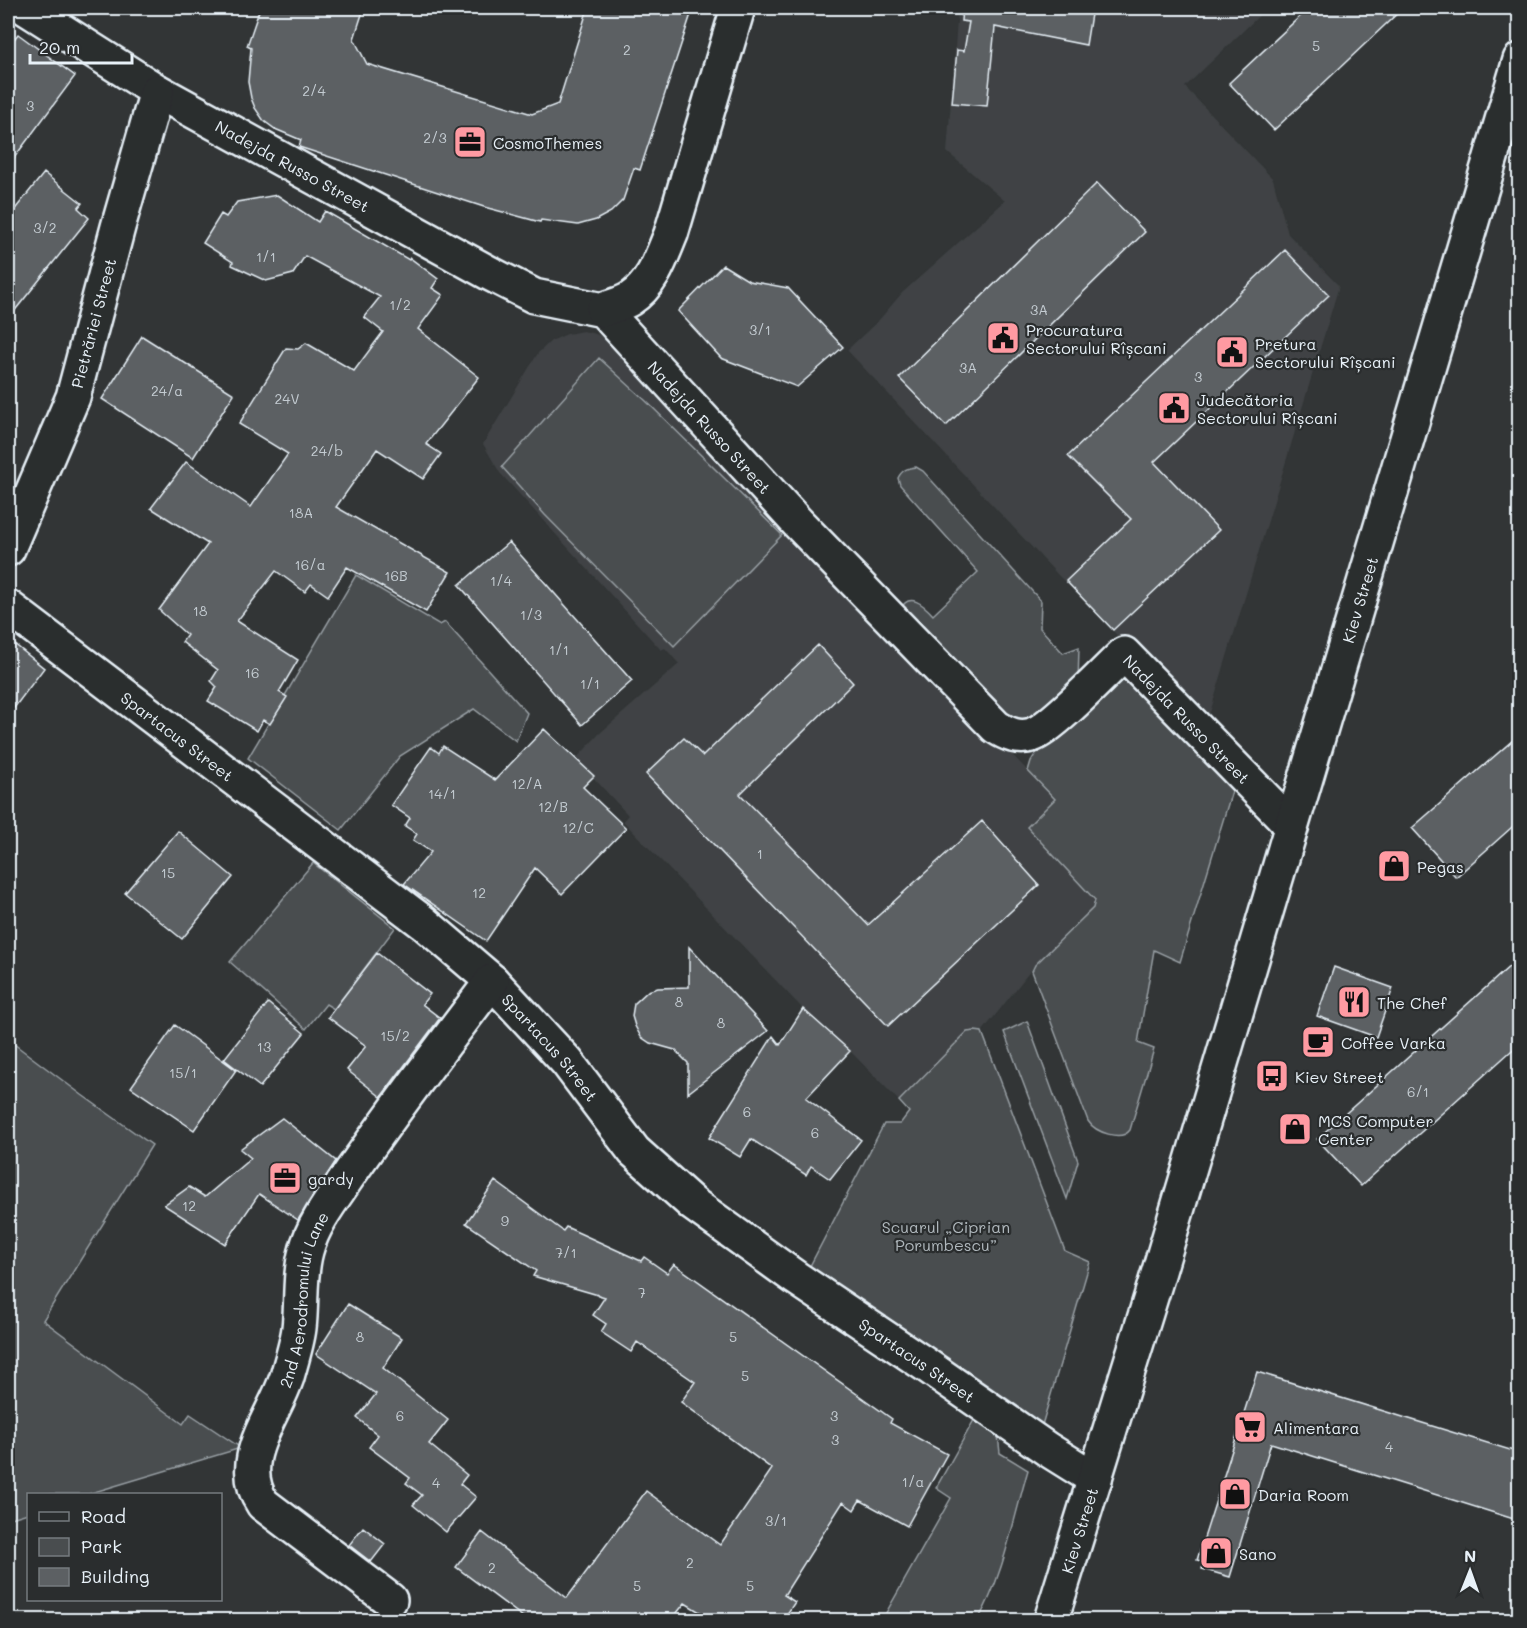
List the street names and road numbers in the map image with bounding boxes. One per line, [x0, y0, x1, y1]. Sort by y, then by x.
street label: Nadejda Russo Street [212, 115, 374, 216]
street label: Pietrăriei Street [65, 256, 120, 390]
street label: Nadejda Russo Street [644, 356, 776, 498]
street label: Kiev Street [1336, 554, 1382, 645]
street label: Nadejda Russo Street [1119, 649, 1255, 788]
street label: Spartacus Street [117, 686, 238, 785]
street label: Spartacus Street [498, 989, 603, 1105]
street label: 2nd Aerodromului Lane [274, 1207, 332, 1391]
street label: Spartacus Street [855, 1313, 980, 1407]
street label: Kiev Street [1056, 1485, 1102, 1576]

